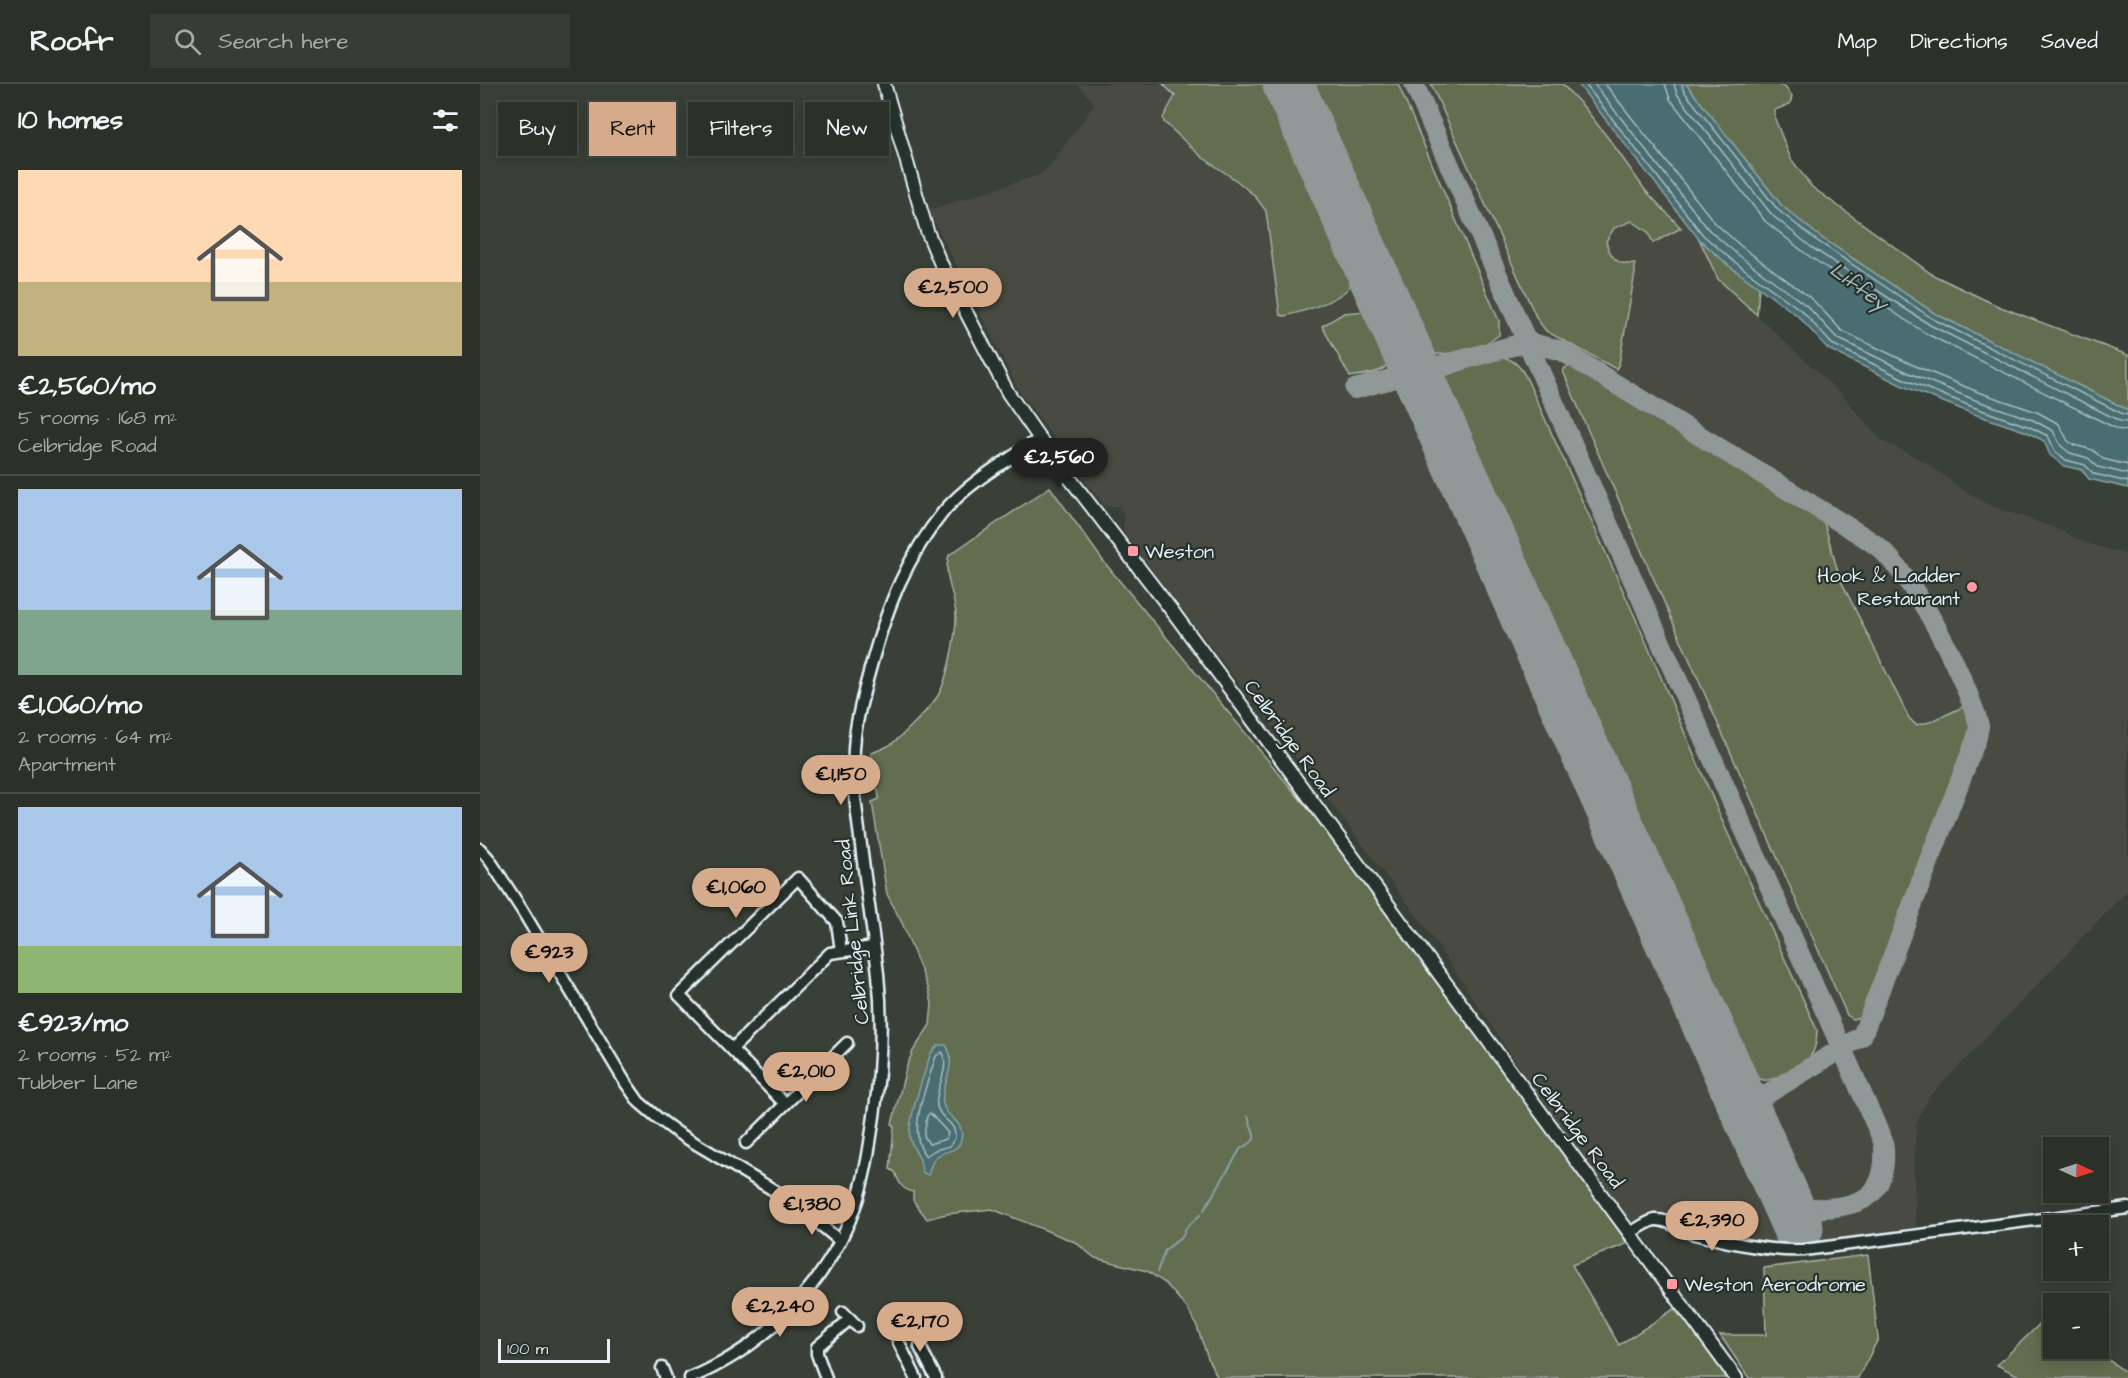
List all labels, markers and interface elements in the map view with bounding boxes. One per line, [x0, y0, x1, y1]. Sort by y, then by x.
search box [150, 14, 570, 68]
text: Roofr [30, 22, 114, 61]
icon: search [171, 25, 204, 58]
text: Search here [219, 26, 348, 57]
text: Map [1837, 27, 1877, 56]
text: Directions [1910, 27, 2008, 56]
text: Saved [2041, 27, 2098, 56]
text: 10 homes [18, 102, 123, 138]
chip: Buy [498, 102, 577, 156]
chip: Rent [589, 102, 676, 156]
chip: Filters [688, 102, 793, 156]
chip: New [805, 102, 889, 156]
icon: filters [429, 104, 462, 137]
icon: home [186, 209, 294, 317]
water label: Liffey [1823, 255, 1896, 320]
pin: €2,500 [904, 268, 1002, 319]
text: €2,500 [918, 273, 988, 301]
text: €2,560/mo [18, 368, 156, 404]
text: 5 rooms · 168 m² [18, 404, 177, 432]
text: Celbridge Road [18, 432, 157, 460]
pin: €2,560 [1010, 438, 1108, 489]
text: €2,560 [1024, 443, 1094, 471]
icon: home [186, 528, 294, 636]
place label: Weston [1145, 538, 1214, 566]
marker: Weston [1126, 544, 1140, 558]
place label: Hook & Ladder Restaurant [1817, 562, 1960, 613]
marker: Hook & Ladder Restaurant [1965, 580, 1979, 594]
street label: Celbridge Road [1236, 674, 1341, 804]
text: €1,060/mo [18, 687, 142, 723]
text: 2 rooms · 64 m² [18, 723, 173, 751]
text: Apartment [18, 751, 116, 779]
pin: €1,150 [792, 755, 890, 806]
text: €1,150 [815, 760, 867, 788]
street label: Celbridge Link Road [829, 838, 878, 1026]
icon: home [186, 846, 294, 954]
pin: €1,060 [687, 868, 785, 919]
text: €1,060 [706, 873, 766, 901]
pin: €923 [513, 933, 585, 984]
text: €923 [525, 938, 573, 966]
text: €923/mo [18, 1005, 128, 1041]
text: 2 rooms · 52 m² [18, 1041, 172, 1069]
pin: €2,010 [757, 1052, 855, 1103]
text: €2,010 [777, 1057, 835, 1085]
street label: Celbridge Road [1523, 1067, 1630, 1195]
text: Tubber Lane [18, 1069, 138, 1097]
north arrow [2043, 1137, 2109, 1203]
map controls [2043, 1137, 2109, 1359]
pin: €1,380 [763, 1185, 861, 1236]
text: €1,380 [783, 1190, 841, 1218]
pin: €2,390 [1663, 1201, 1761, 1252]
text: €2,390 [1679, 1206, 1745, 1234]
button: + [2043, 1215, 2109, 1281]
place label: Weston Aerodrome [1684, 1271, 1866, 1299]
marker: Weston Aerodrome [1665, 1277, 1679, 1291]
pin: €2,240 [731, 1287, 829, 1338]
text: €2,240 [746, 1292, 814, 1320]
button: − [2043, 1293, 2109, 1359]
pin: €2,170 [871, 1302, 969, 1353]
text: €2,170 [891, 1307, 949, 1335]
scale bar [498, 1336, 610, 1364]
text: 100 m [507, 1338, 548, 1360]

